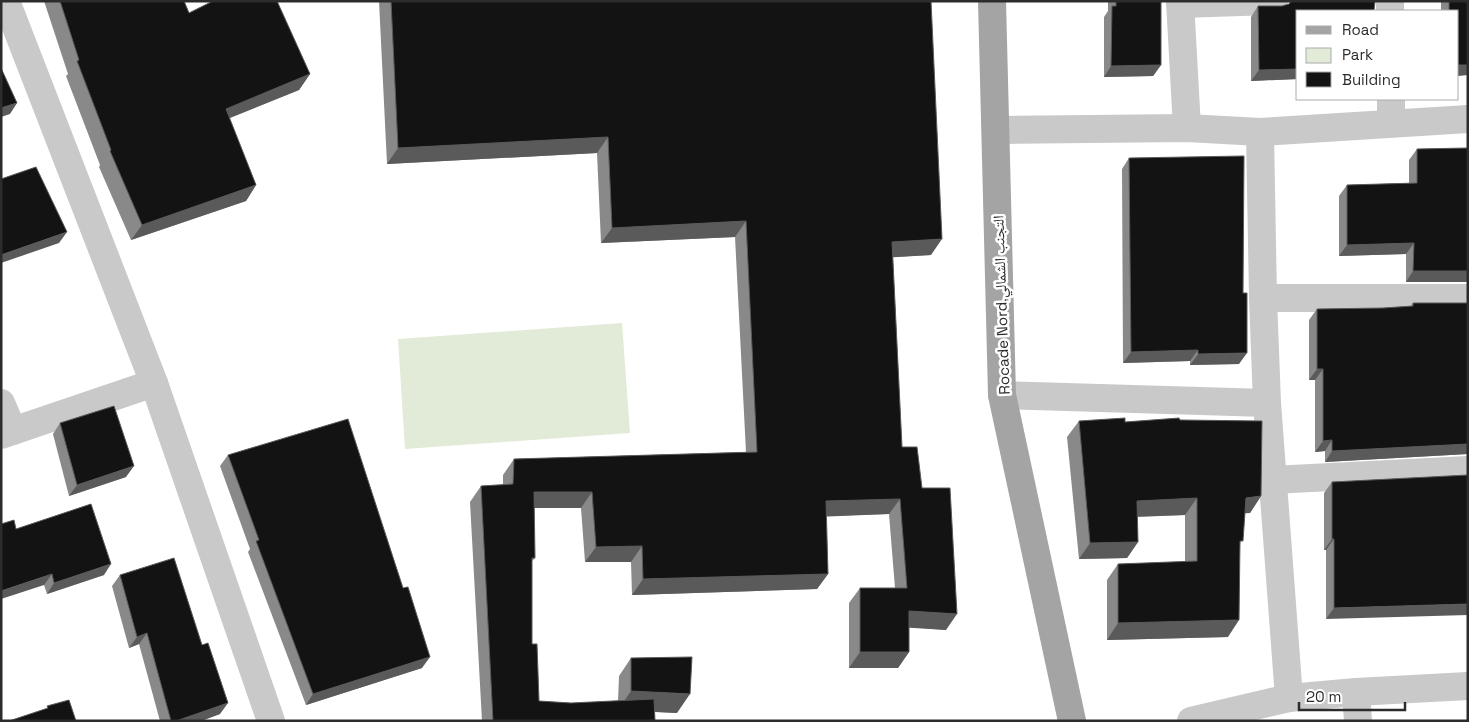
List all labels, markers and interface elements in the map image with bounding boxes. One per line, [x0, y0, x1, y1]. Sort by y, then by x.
legend [1296, 10, 1459, 100]
text: Road [1342, 20, 1379, 39]
text: Park [1342, 45, 1373, 64]
text: Building [1342, 70, 1401, 89]
street label: Rocade Nord,التجنب الشمالي [988, 215, 1016, 395]
scale bar [1299, 680, 1405, 712]
text: 20 m [1306, 687, 1341, 706]

